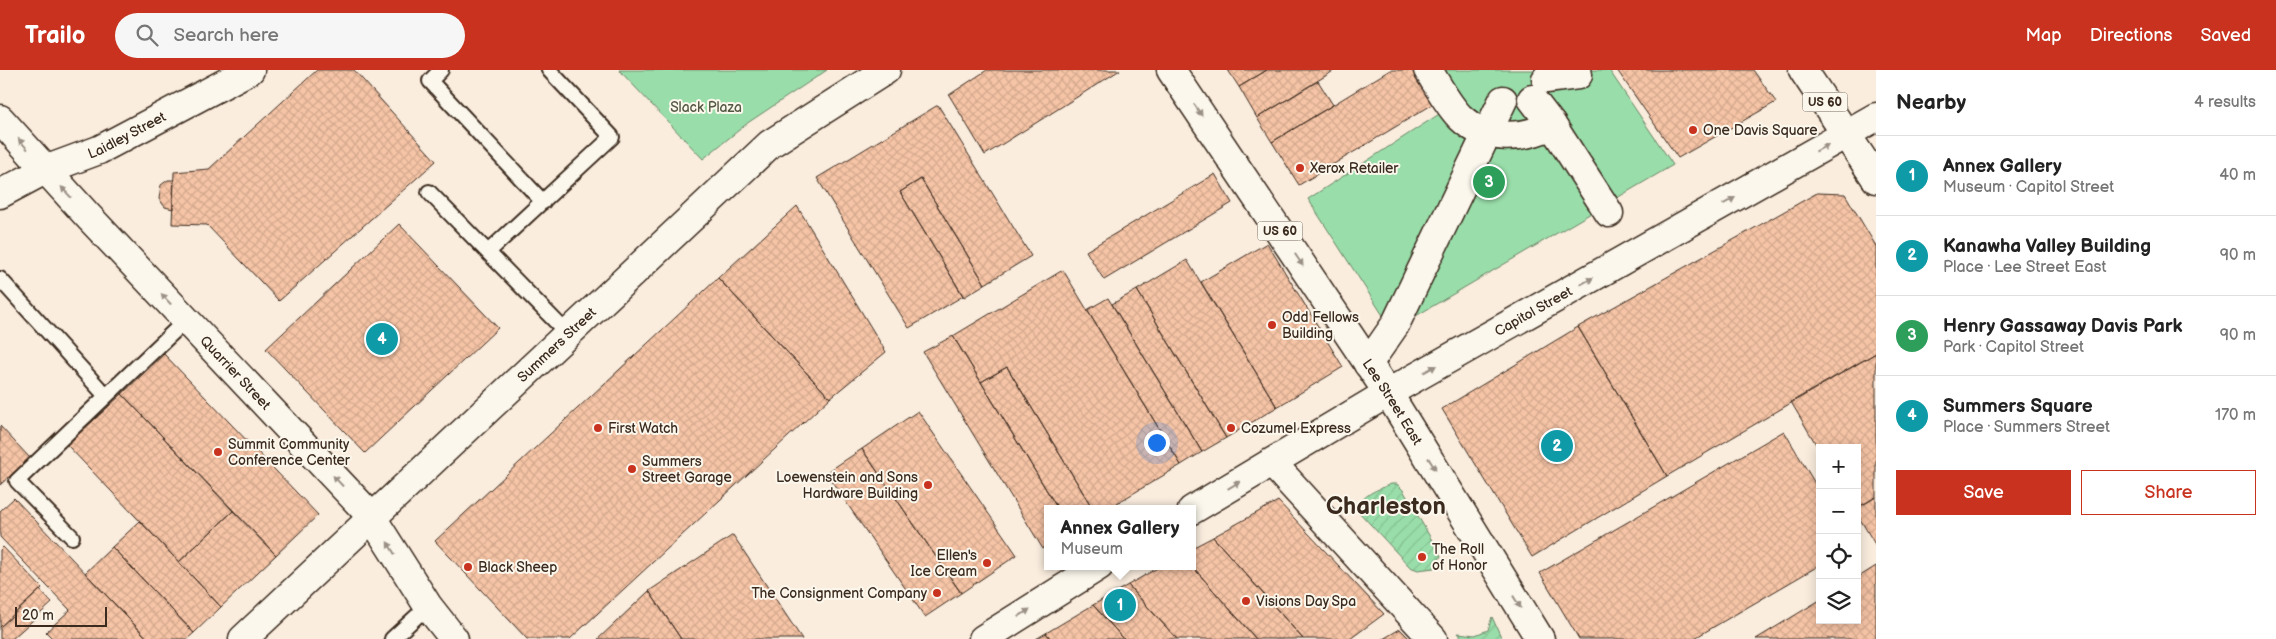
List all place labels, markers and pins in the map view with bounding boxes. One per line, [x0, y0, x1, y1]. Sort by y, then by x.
place label: One Davis Square [1703, 122, 1817, 139]
marker: One Davis Square [1687, 124, 1699, 136]
place label: Xerox Retailer [1309, 160, 1399, 177]
marker: Xerox Retailer [1294, 162, 1306, 174]
pin: 3 [1473, 163, 1505, 201]
place label: Odd Fellows Building [1282, 309, 1359, 342]
marker: Odd Fellows Building [1266, 319, 1278, 331]
pin: 4 [366, 320, 398, 358]
place label: First Watch [608, 420, 678, 437]
place label: Cozumel Express [1241, 420, 1351, 437]
marker: First Watch [592, 422, 604, 434]
marker: Cozumel Express [1225, 422, 1237, 434]
pin: 2 [1541, 427, 1573, 465]
place label: Summit Community Conference Center [228, 436, 351, 469]
marker: Summit Community Conference Center [212, 446, 224, 458]
place label: Summers Street Garage [642, 453, 732, 486]
marker: Summers Street Garage [626, 463, 638, 475]
place label: Loewenstein and Sons Hardware Building [776, 469, 918, 502]
marker: Loewenstein and Sons Hardware Building [922, 479, 934, 491]
place label: The Roll of Honor [1432, 541, 1488, 574]
place label: Ellen's Ice Cream [911, 547, 977, 580]
marker: The Roll of Honor [1416, 551, 1428, 563]
marker: Ellen's Ice Cream [981, 557, 993, 569]
place label: Black Sheep [478, 559, 557, 576]
marker: Black Sheep [462, 561, 474, 573]
place label: The Consignment Company [752, 585, 928, 602]
pin: 1 [1104, 586, 1136, 624]
marker: The Consignment Company [931, 587, 943, 599]
place label: Visions Day Spa [1256, 593, 1356, 610]
marker: Visions Day Spa [1240, 595, 1252, 607]

